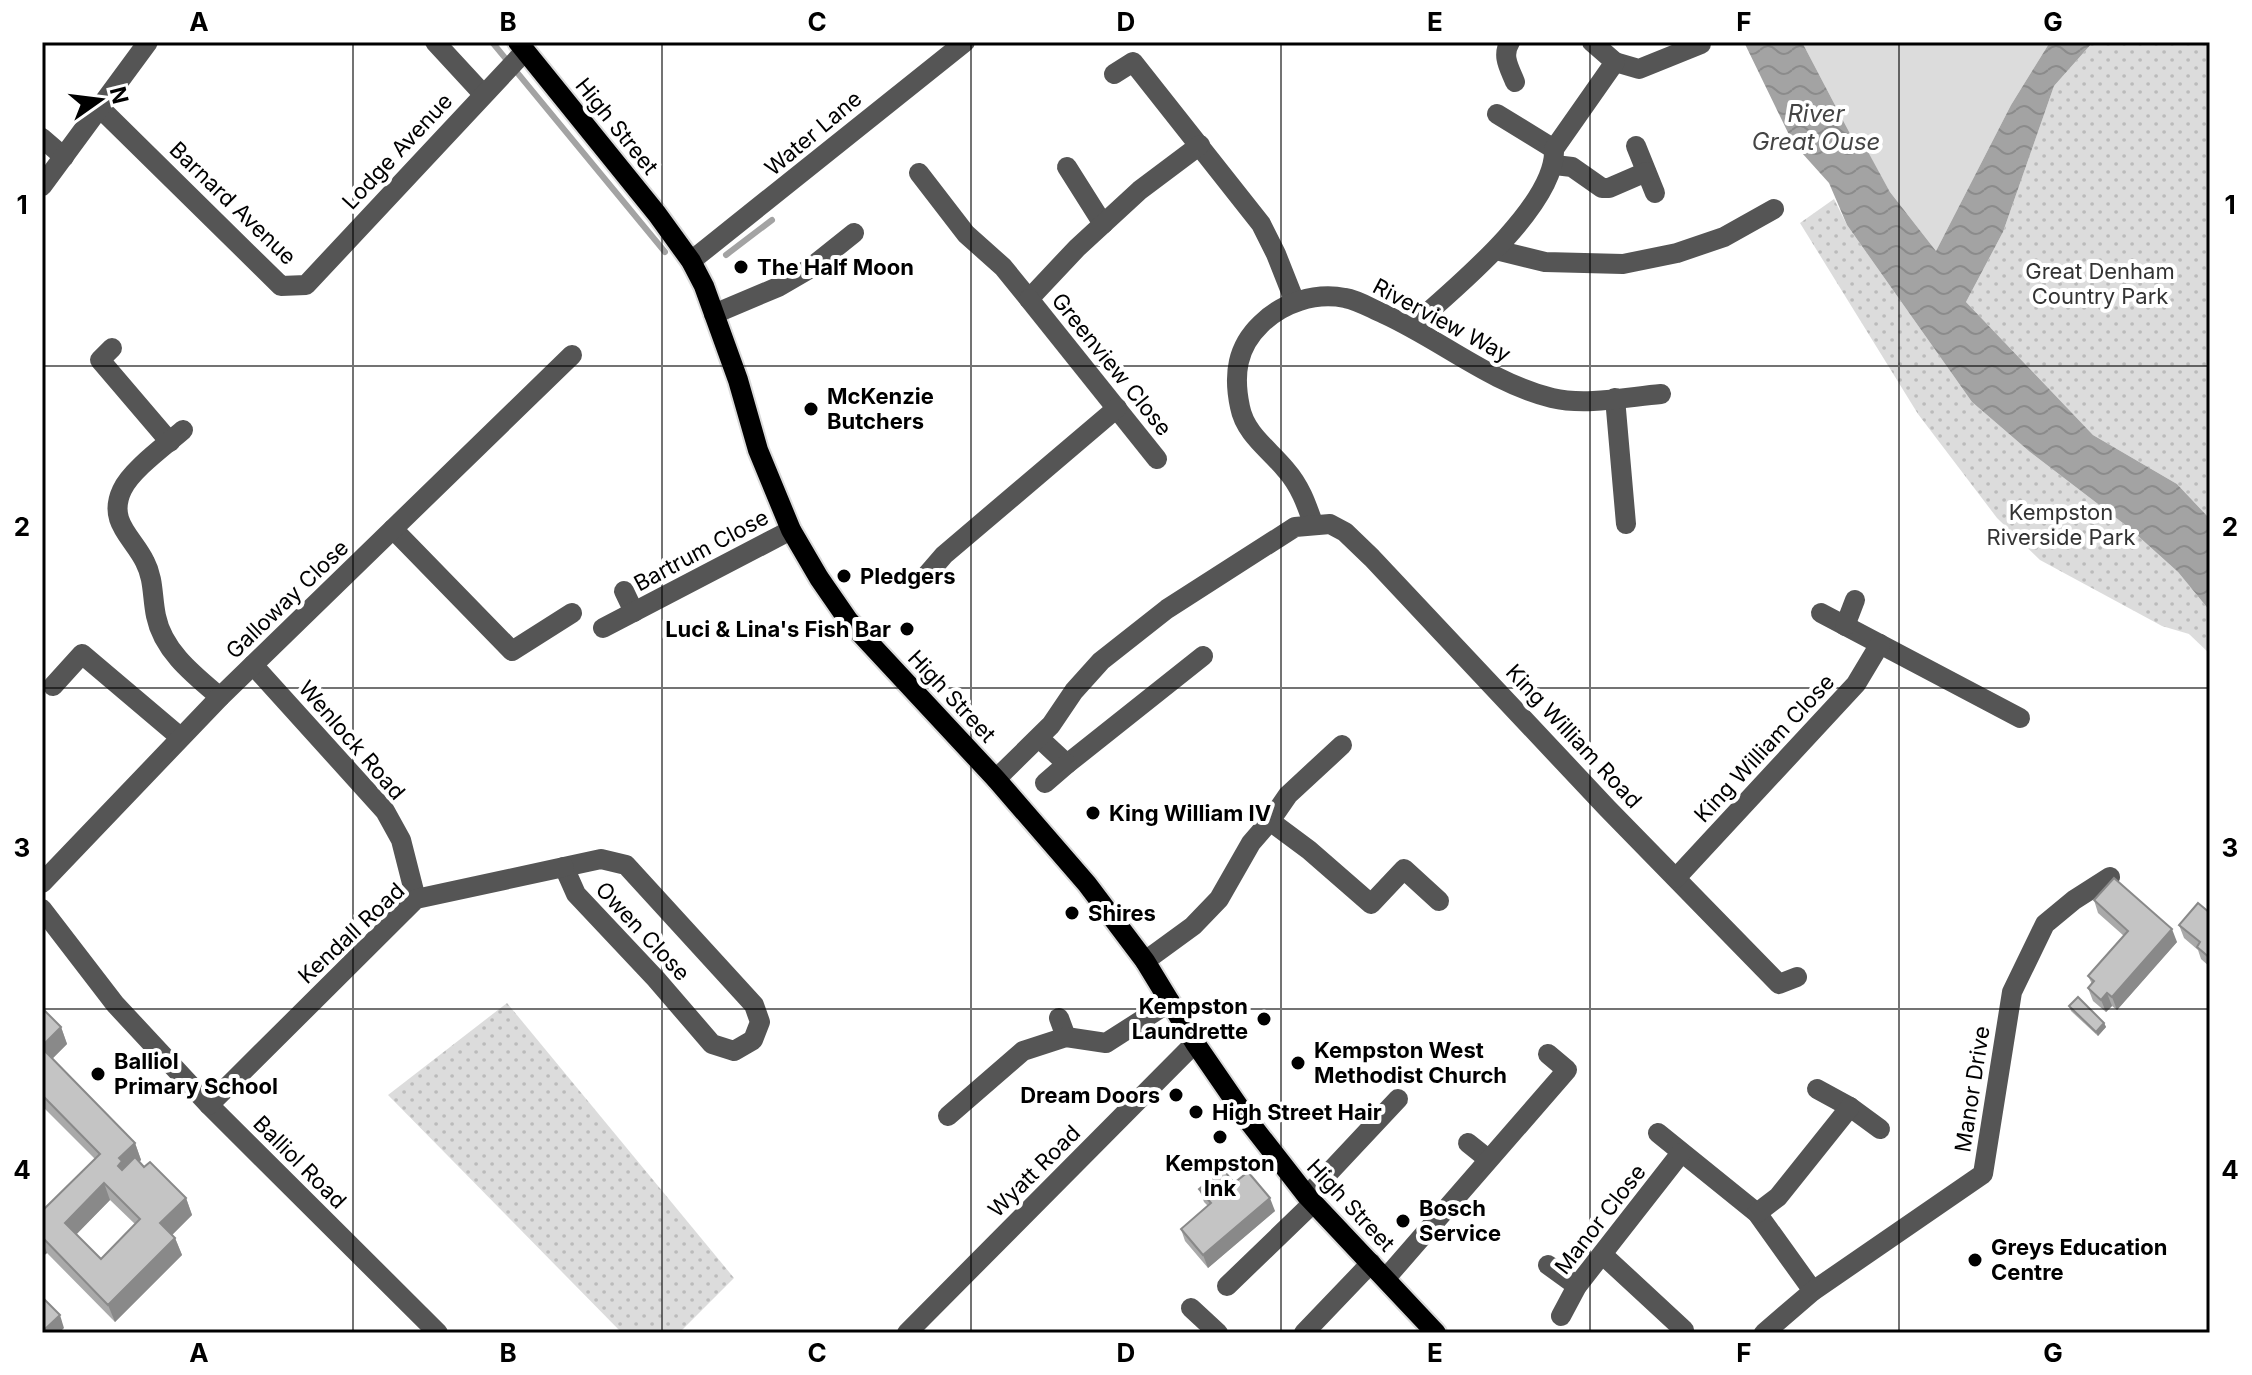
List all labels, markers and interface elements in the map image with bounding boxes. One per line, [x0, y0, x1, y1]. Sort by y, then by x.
text: A [189, 6, 209, 37]
text: B [499, 6, 517, 37]
text: C [807, 6, 827, 37]
text: D [1117, 6, 1135, 37]
text: E [1427, 6, 1443, 37]
text: F [1736, 6, 1752, 37]
text: G [2043, 6, 2063, 37]
north arrow [60, 60, 140, 140]
street label: High Street [570, 73, 664, 179]
text: N [105, 84, 134, 106]
street label: Water Lane [760, 85, 866, 181]
street label: Lodge Avenue [337, 88, 457, 214]
water label: River Great Ouse [1752, 99, 1880, 156]
street label: Barnard Avenue [164, 136, 302, 270]
text: 1 [16, 189, 28, 220]
text: 1 [2224, 189, 2236, 220]
place label: The Half Moon [757, 254, 914, 280]
marker: The Half Moon [732, 258, 750, 276]
park label: Great Denham Country Park [2025, 258, 2175, 309]
street label: Riverview Way [1369, 273, 1515, 367]
street label: Greenview Close [1047, 287, 1177, 441]
place label: McKenzie Butchers [827, 383, 934, 434]
marker: McKenzie Butchers [802, 400, 820, 418]
park label: Kempston Riverside Park [1986, 499, 2136, 550]
street label: Bartrum Close [629, 504, 773, 596]
text: 2 [14, 511, 30, 542]
text: 2 [2222, 511, 2238, 542]
street label: Galloway Close [220, 534, 354, 664]
place label: Pledgers [860, 563, 955, 589]
marker: Pledgers [835, 567, 853, 585]
place label: Luci & Lina's Fish Bar [665, 616, 891, 642]
marker: Luci & Lina's Fish Bar [898, 620, 916, 638]
street label: High Street [903, 645, 1001, 747]
street label: King William Road [1501, 659, 1647, 813]
street label: King William Close [1689, 669, 1839, 827]
street label: Wenlock Road [293, 675, 411, 805]
place label: King William IV [1109, 800, 1271, 826]
marker: King William IV [1084, 804, 1102, 822]
text: 3 [14, 832, 30, 863]
text: 3 [2222, 832, 2238, 863]
street label: Owen Close [591, 876, 695, 986]
street label: Kendall Road [293, 877, 409, 989]
place label: Shires [1088, 900, 1156, 926]
marker: Shires [1063, 904, 1081, 922]
place label: Kempston Laundrette [1132, 993, 1248, 1044]
marker: Kempston Laundrette [1255, 1010, 1273, 1028]
street label: Manor Drive [1949, 1024, 1995, 1154]
place label: Kempston West Methodist Church [1314, 1037, 1507, 1088]
place label: Balliol Primary School [114, 1048, 278, 1099]
marker: Kempston West Methodist Church [1289, 1054, 1307, 1072]
marker: Balliol Primary School [89, 1065, 107, 1083]
place label: Dream Doors [1020, 1082, 1160, 1108]
marker: Dream Doors [1167, 1086, 1185, 1104]
place label: High Street Hair [1212, 1099, 1382, 1125]
marker: High Street Hair [1187, 1103, 1205, 1121]
street label: Balliol Road [248, 1110, 352, 1214]
street label: Wyatt Road [983, 1120, 1085, 1222]
marker: Kempston Ink [1211, 1128, 1229, 1146]
place label: Kempston Ink [1165, 1150, 1275, 1201]
text: 4 [13, 1154, 31, 1185]
street label: High Street [1302, 1154, 1400, 1256]
text: 4 [2221, 1154, 2239, 1185]
street label: Manor Close [1549, 1159, 1651, 1279]
place label: Bosch Service [1419, 1195, 1501, 1246]
marker: Bosch Service [1394, 1212, 1412, 1230]
place label: Greys Education Centre [1991, 1234, 2167, 1285]
marker: Greys Education Centre [1966, 1251, 1984, 1269]
text: A [189, 1337, 209, 1368]
text: B [499, 1337, 517, 1368]
text: C [807, 1337, 827, 1368]
text: D [1117, 1337, 1135, 1368]
text: E [1427, 1337, 1443, 1368]
text: F [1736, 1337, 1752, 1368]
text: G [2043, 1337, 2063, 1368]

